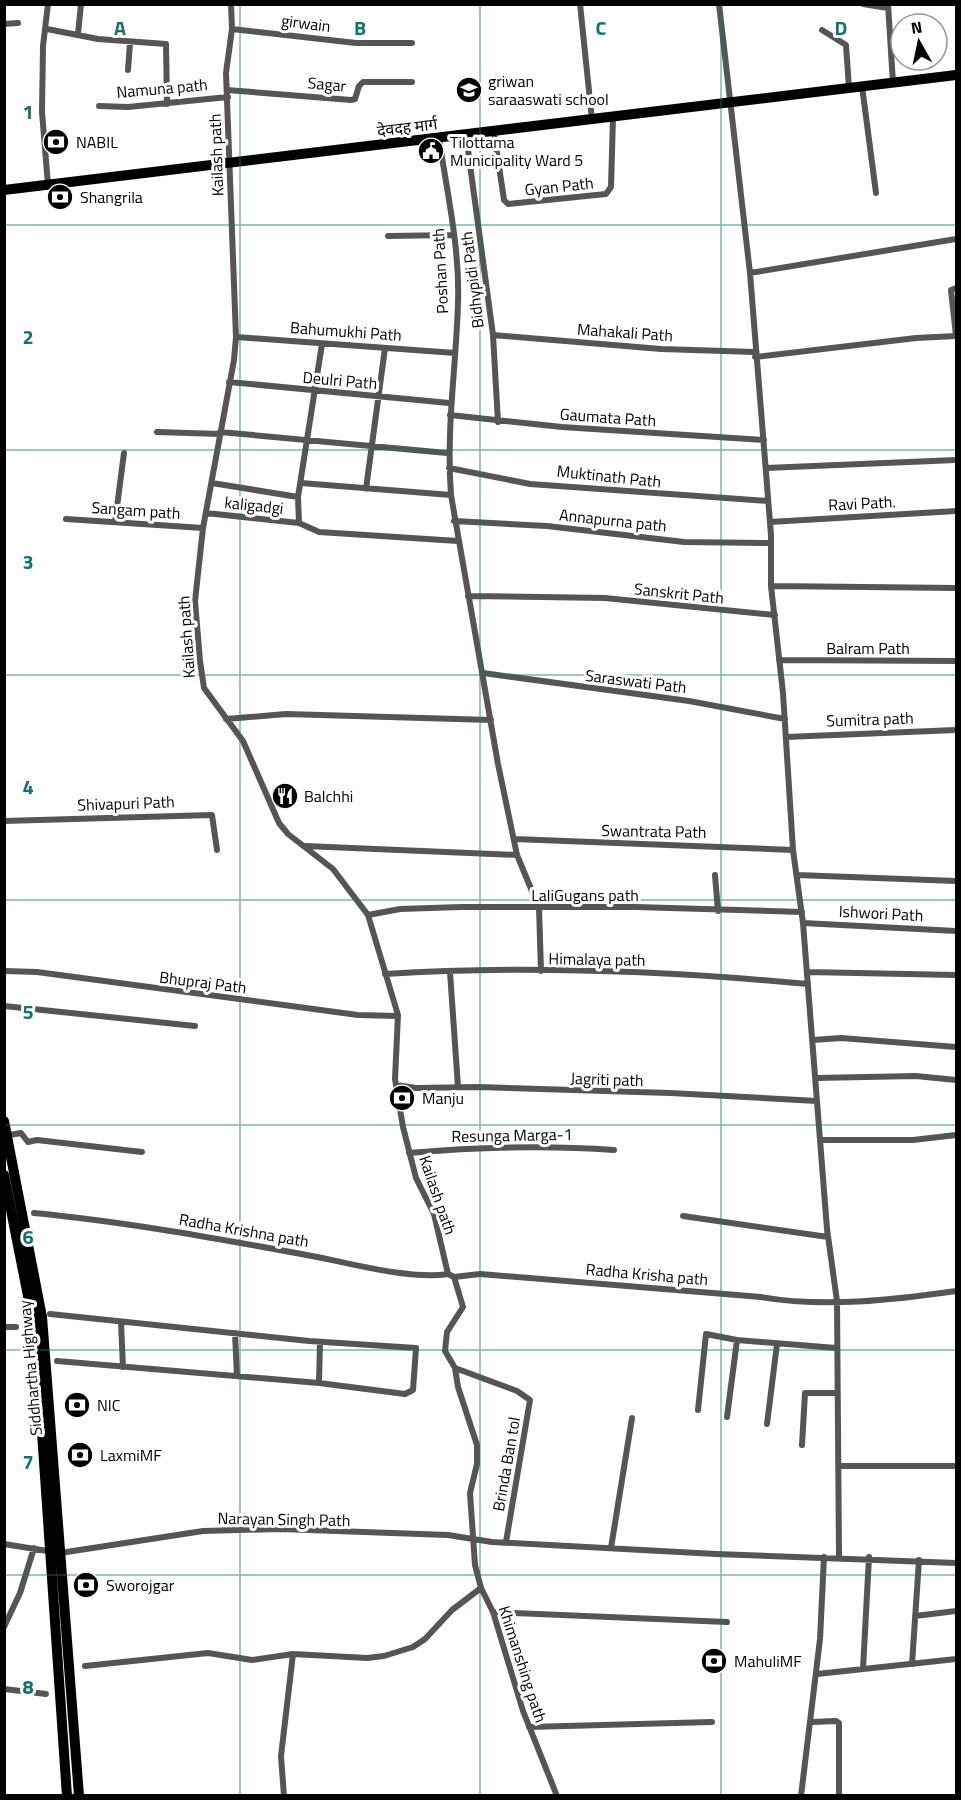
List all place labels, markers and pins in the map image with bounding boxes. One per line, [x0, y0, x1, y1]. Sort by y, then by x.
place label: griwan saraaswati school [488, 69, 609, 111]
school or university icon: griwan saraaswati school [454, 75, 484, 105]
bank icon: NABIL [41, 127, 71, 157]
place label: NABIL [76, 130, 118, 154]
place label: Tilottama Municipality Ward 5 [450, 130, 583, 172]
public building icon: Tilottama Municipality Ward 5 [416, 136, 446, 166]
bank icon: Shangrila [45, 182, 75, 212]
place label: Shangrila [80, 185, 143, 209]
restaurant icon: Balchhi [270, 781, 300, 811]
place label: Balchhi [304, 784, 353, 808]
bank icon: Manju [387, 1083, 417, 1113]
place label: Manju [422, 1086, 464, 1110]
bank icon: NIC [62, 1390, 92, 1420]
place label: NIC [97, 1393, 121, 1417]
bank icon: LaxmiMF [65, 1440, 95, 1470]
place label: LaxmiMF [100, 1443, 162, 1467]
bank icon: Sworojgar [71, 1570, 101, 1600]
place label: Sworojgar [106, 1573, 175, 1597]
bank icon: MahuliMF [699, 1646, 729, 1676]
place label: MahuliMF [734, 1649, 802, 1673]

